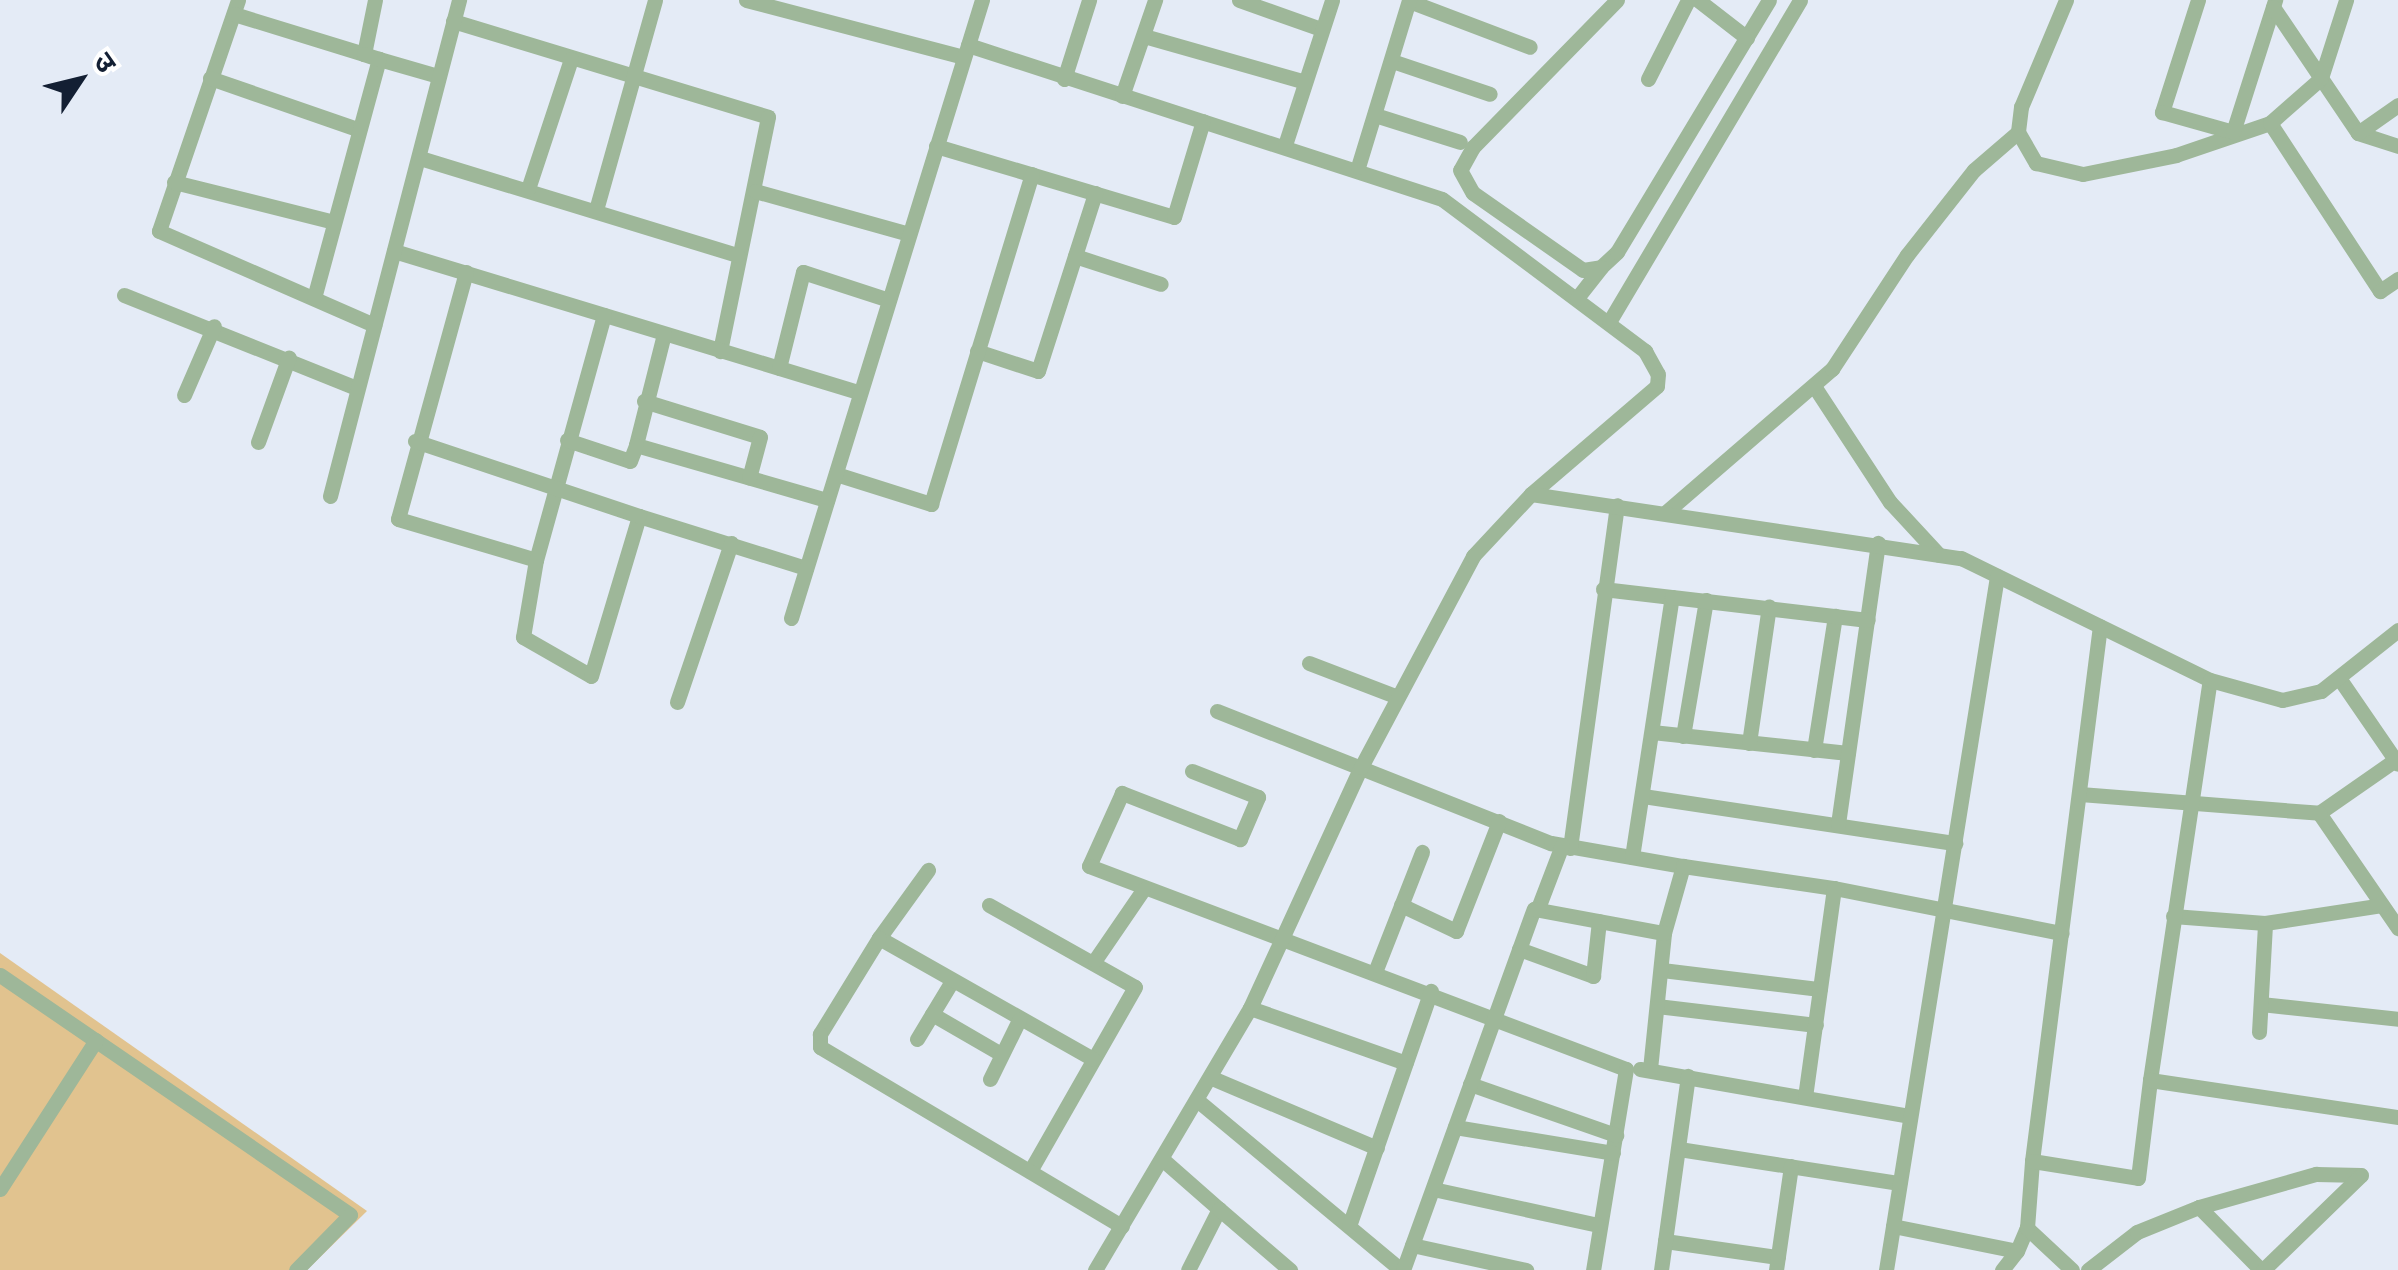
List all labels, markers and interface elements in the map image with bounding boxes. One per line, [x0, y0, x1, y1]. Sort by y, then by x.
north arrow [30, 30, 130, 130]
text: उ [87, 46, 123, 79]

